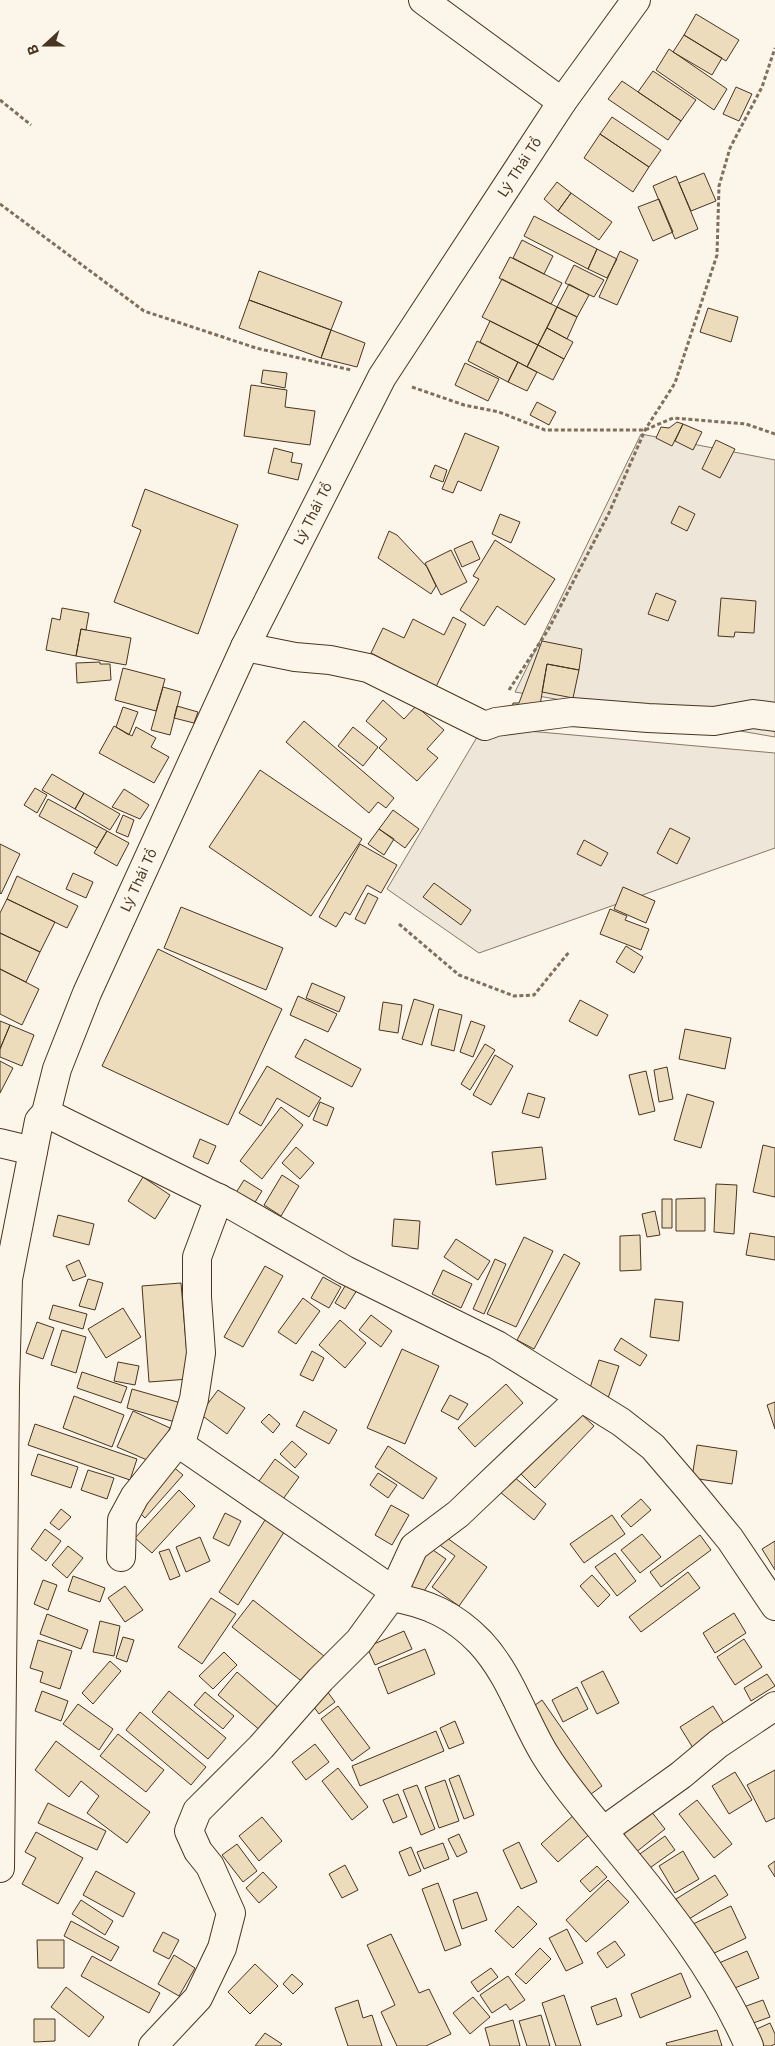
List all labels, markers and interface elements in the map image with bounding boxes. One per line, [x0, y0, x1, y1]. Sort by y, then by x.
north arrow [20, 20, 70, 70]
text: B [23, 42, 42, 57]
street label: Lý Thái Tổ [493, 134, 545, 200]
street label: Lý Thái Tổ [289, 479, 335, 547]
street label: Lý Thái Tổ [116, 845, 160, 914]

